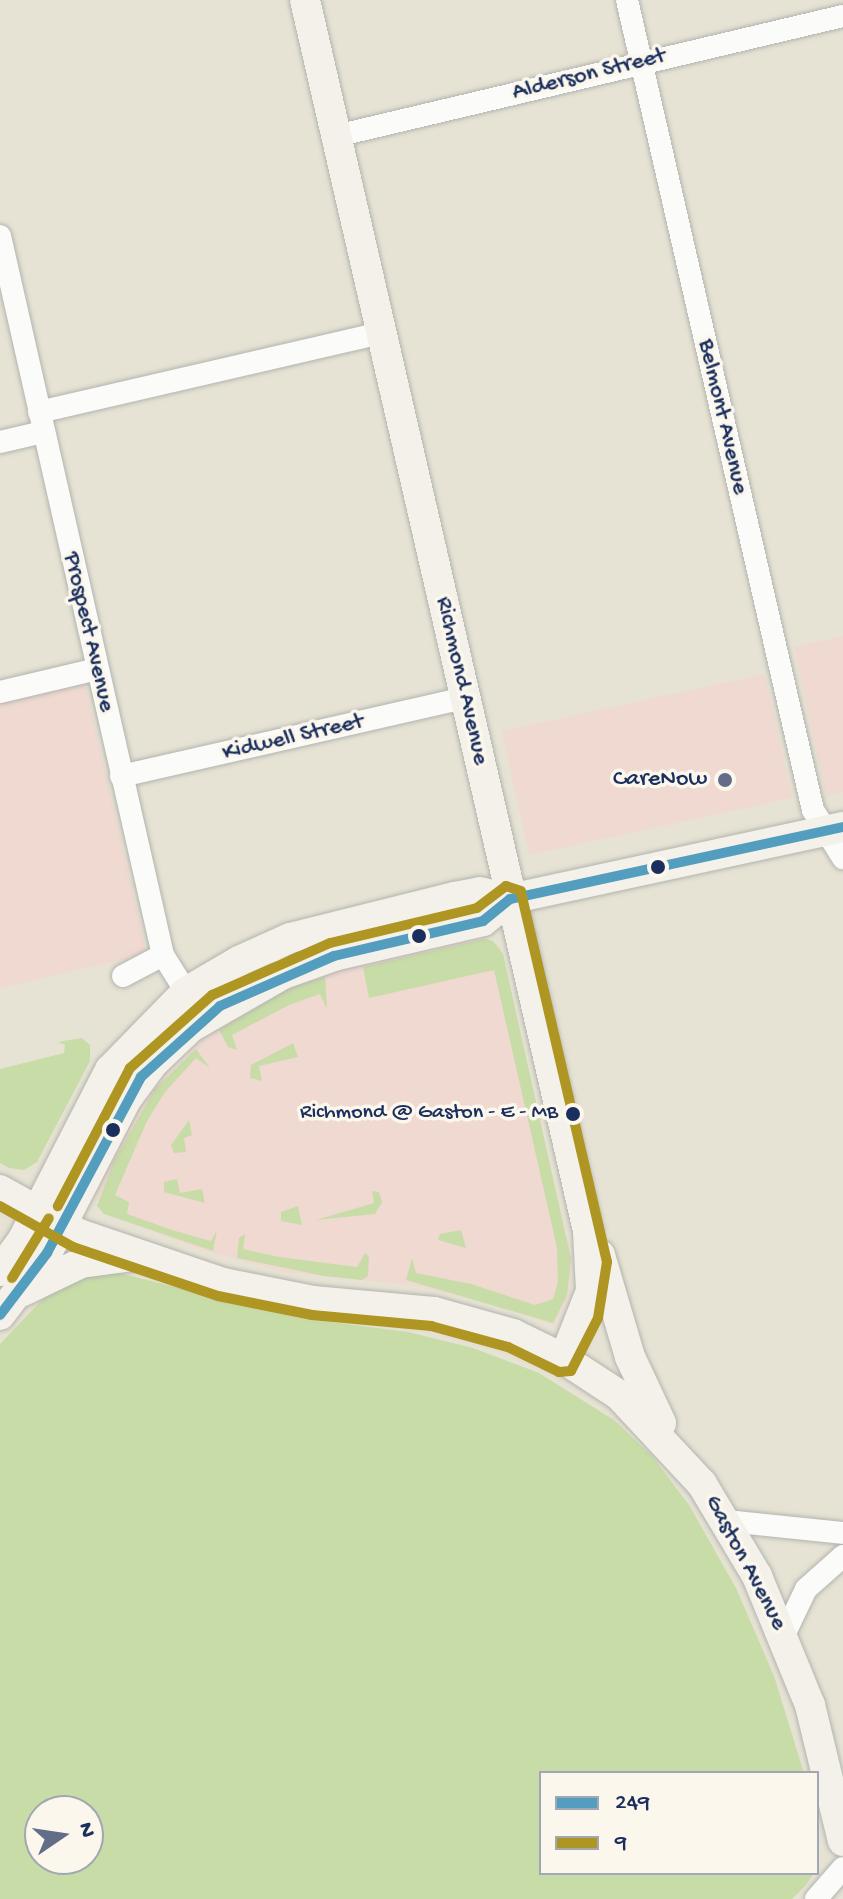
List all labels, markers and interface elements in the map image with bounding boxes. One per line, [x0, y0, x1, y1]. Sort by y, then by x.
street label: Alderson Street [509, 42, 669, 108]
street label: Belmont Avenue [690, 337, 754, 497]
street label: Prospect Avenue [56, 549, 120, 715]
street label: Richmond Avenue [428, 594, 494, 768]
street label: Kidwell Street [220, 708, 366, 768]
place label: CareNow [613, 766, 707, 794]
marker: CareNow [714, 769, 736, 791]
unlabelled marker [650, 859, 666, 875]
unlabelled marker [411, 928, 427, 944]
place label: Richmond @ Gaston - E - MB [300, 1101, 558, 1127]
marker: Richmond @ Gaston - E - MB [565, 1106, 581, 1122]
unlabelled marker [105, 1122, 121, 1138]
street label: Gaston Avenue [697, 1491, 793, 1635]
legend [539, 1771, 819, 1875]
text: 249 [615, 1789, 650, 1818]
north arrow [24, 1795, 104, 1875]
text: N [71, 1820, 100, 1840]
text: 9 [615, 1829, 627, 1858]

